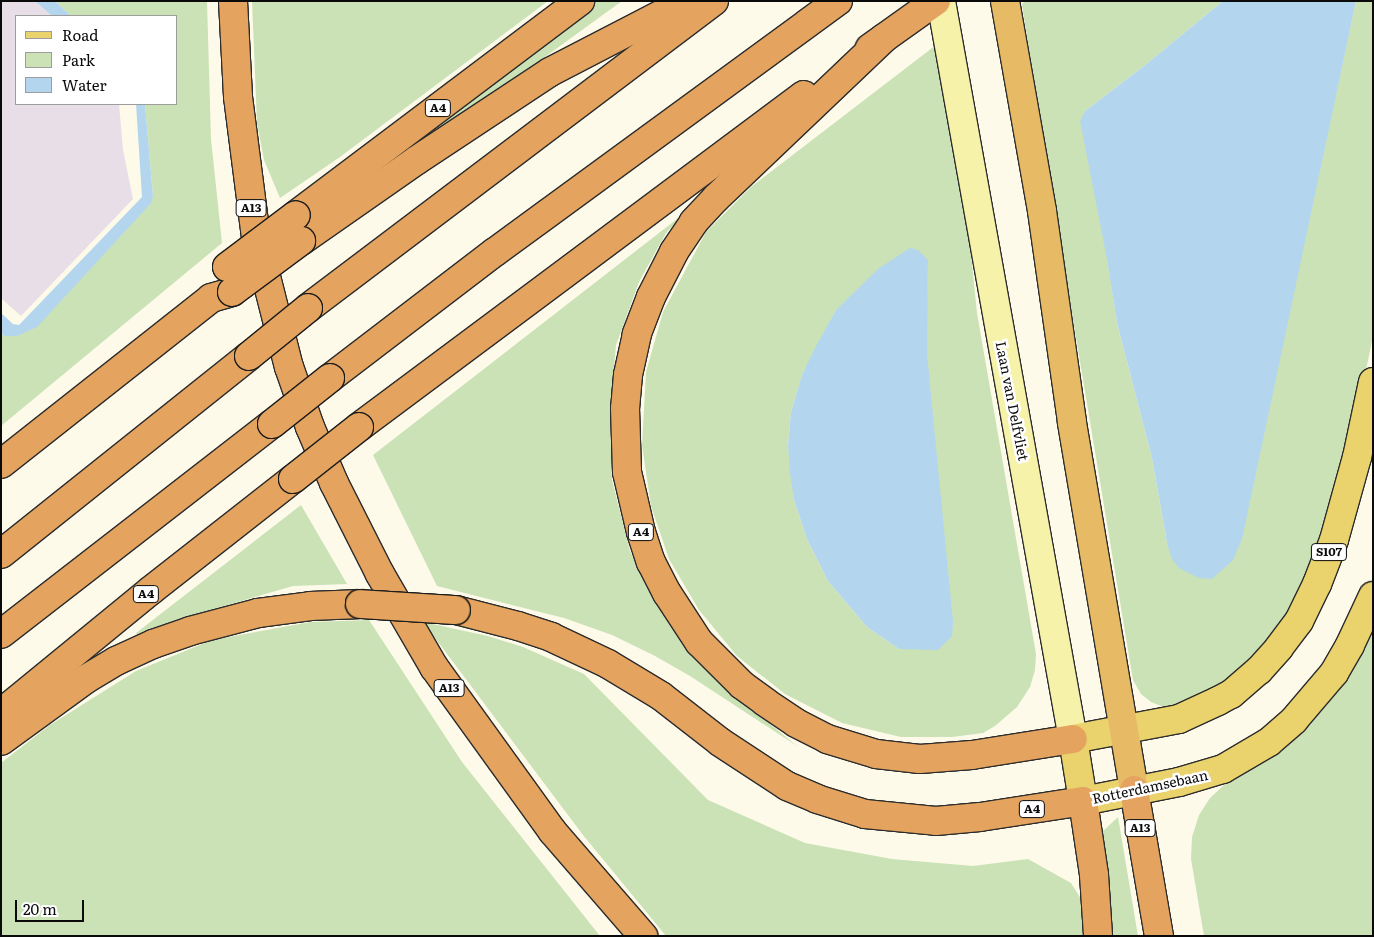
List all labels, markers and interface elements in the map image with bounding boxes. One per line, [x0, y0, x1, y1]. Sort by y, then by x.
legend [15, 15, 178, 105]
text: Road [62, 23, 98, 46]
text: Park [62, 48, 95, 71]
text: Water [62, 73, 107, 96]
road number: A4 [424, 99, 452, 118]
road number: A13 [235, 198, 267, 218]
street label: Laan van Delfvliet [993, 340, 1033, 462]
road number: A4 [627, 522, 655, 542]
road number: S107 [1310, 542, 1348, 562]
road number: A4 [132, 584, 160, 604]
road number: A13 [433, 678, 465, 698]
street label: Rotterdamsebaan [1091, 766, 1209, 806]
road number: A4 [1018, 800, 1046, 819]
road number: A13 [1124, 818, 1156, 838]
scale bar [18, 890, 86, 922]
text: 20 m [23, 897, 57, 920]

